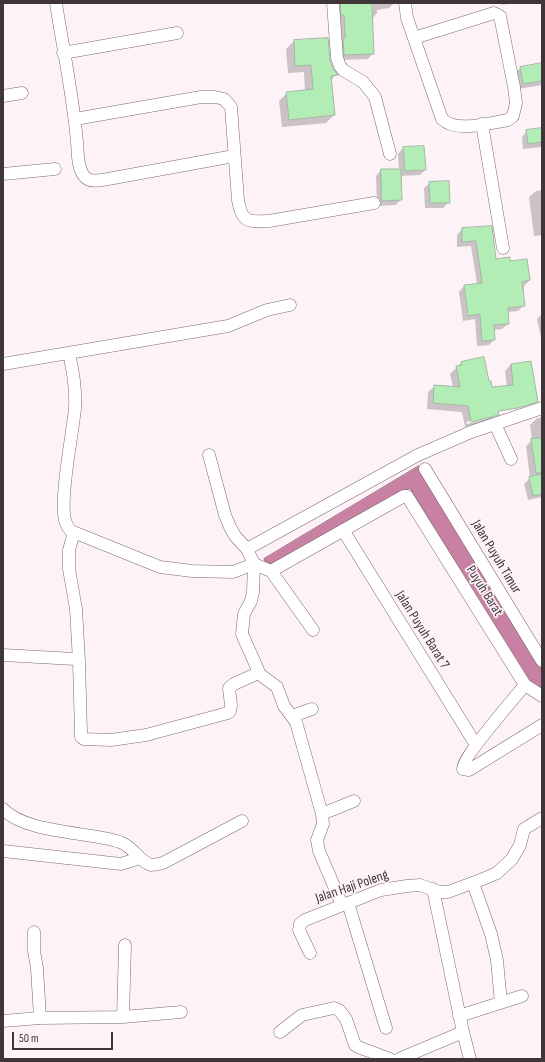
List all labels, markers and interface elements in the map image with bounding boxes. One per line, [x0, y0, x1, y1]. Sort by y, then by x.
street label: Jalan Puyuh Timur [467, 517, 525, 597]
street label: Puyuh Barat [462, 563, 506, 619]
street label: Jalan Puyuh Barat 7 [391, 588, 453, 672]
street label: Jalan Haji Poleng [313, 867, 391, 907]
scale bar [14, 1024, 115, 1050]
text: 50 m [19, 1031, 39, 1046]

